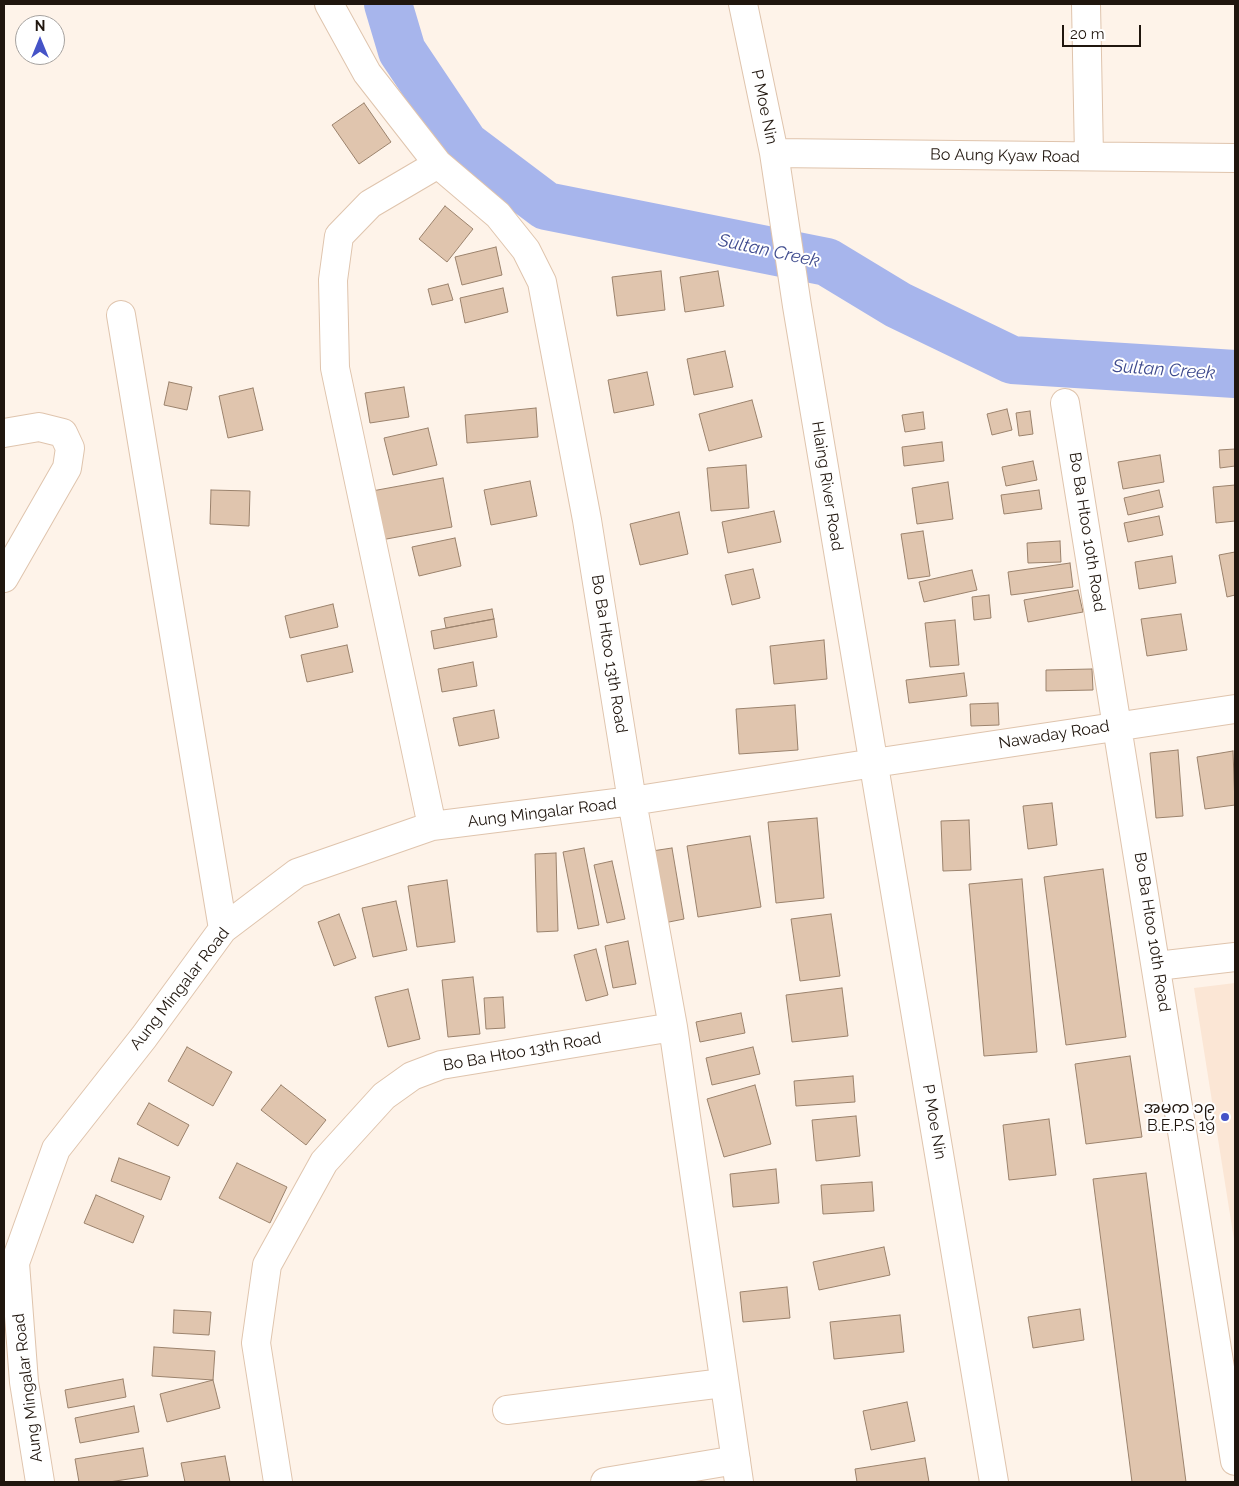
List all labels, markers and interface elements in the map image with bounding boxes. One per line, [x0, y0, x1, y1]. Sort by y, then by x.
north arrow [15, 15, 65, 65]
scale bar [1064, 15, 1143, 47]
text: N [35, 18, 45, 34]
text: 20 m [1070, 25, 1105, 43]
street label: P Moe Nin [747, 68, 781, 146]
street label: Bo Aung Kyaw Road [930, 145, 1080, 167]
water label: Sultan Creek [716, 230, 822, 272]
water label: Sultan Creek [1112, 356, 1216, 384]
street label: Hlaing River Road [807, 420, 847, 552]
street label: Bo Ba Htoo 10th Road [1065, 451, 1109, 613]
street label: Bo Ba Htoo 13th Road [587, 573, 631, 735]
street label: Nawaday Road [997, 717, 1111, 753]
street label: Aung Mingalar Road [466, 794, 618, 832]
street label: Bo Ba Htoo 10th Road [1130, 851, 1174, 1013]
street label: Aung Mingalar Road [126, 924, 234, 1054]
street label: Bo Ba Htoo 13th Road [441, 1029, 603, 1075]
street label: P Moe Nin [918, 1083, 950, 1161]
place label: အမက ၁၉ B.E.P.S 19 [1144, 1098, 1215, 1136]
marker: အမက ၁၉ B.E.P.S 19 [1219, 1111, 1231, 1123]
street label: Aung Mingalar Road [9, 1312, 47, 1464]

